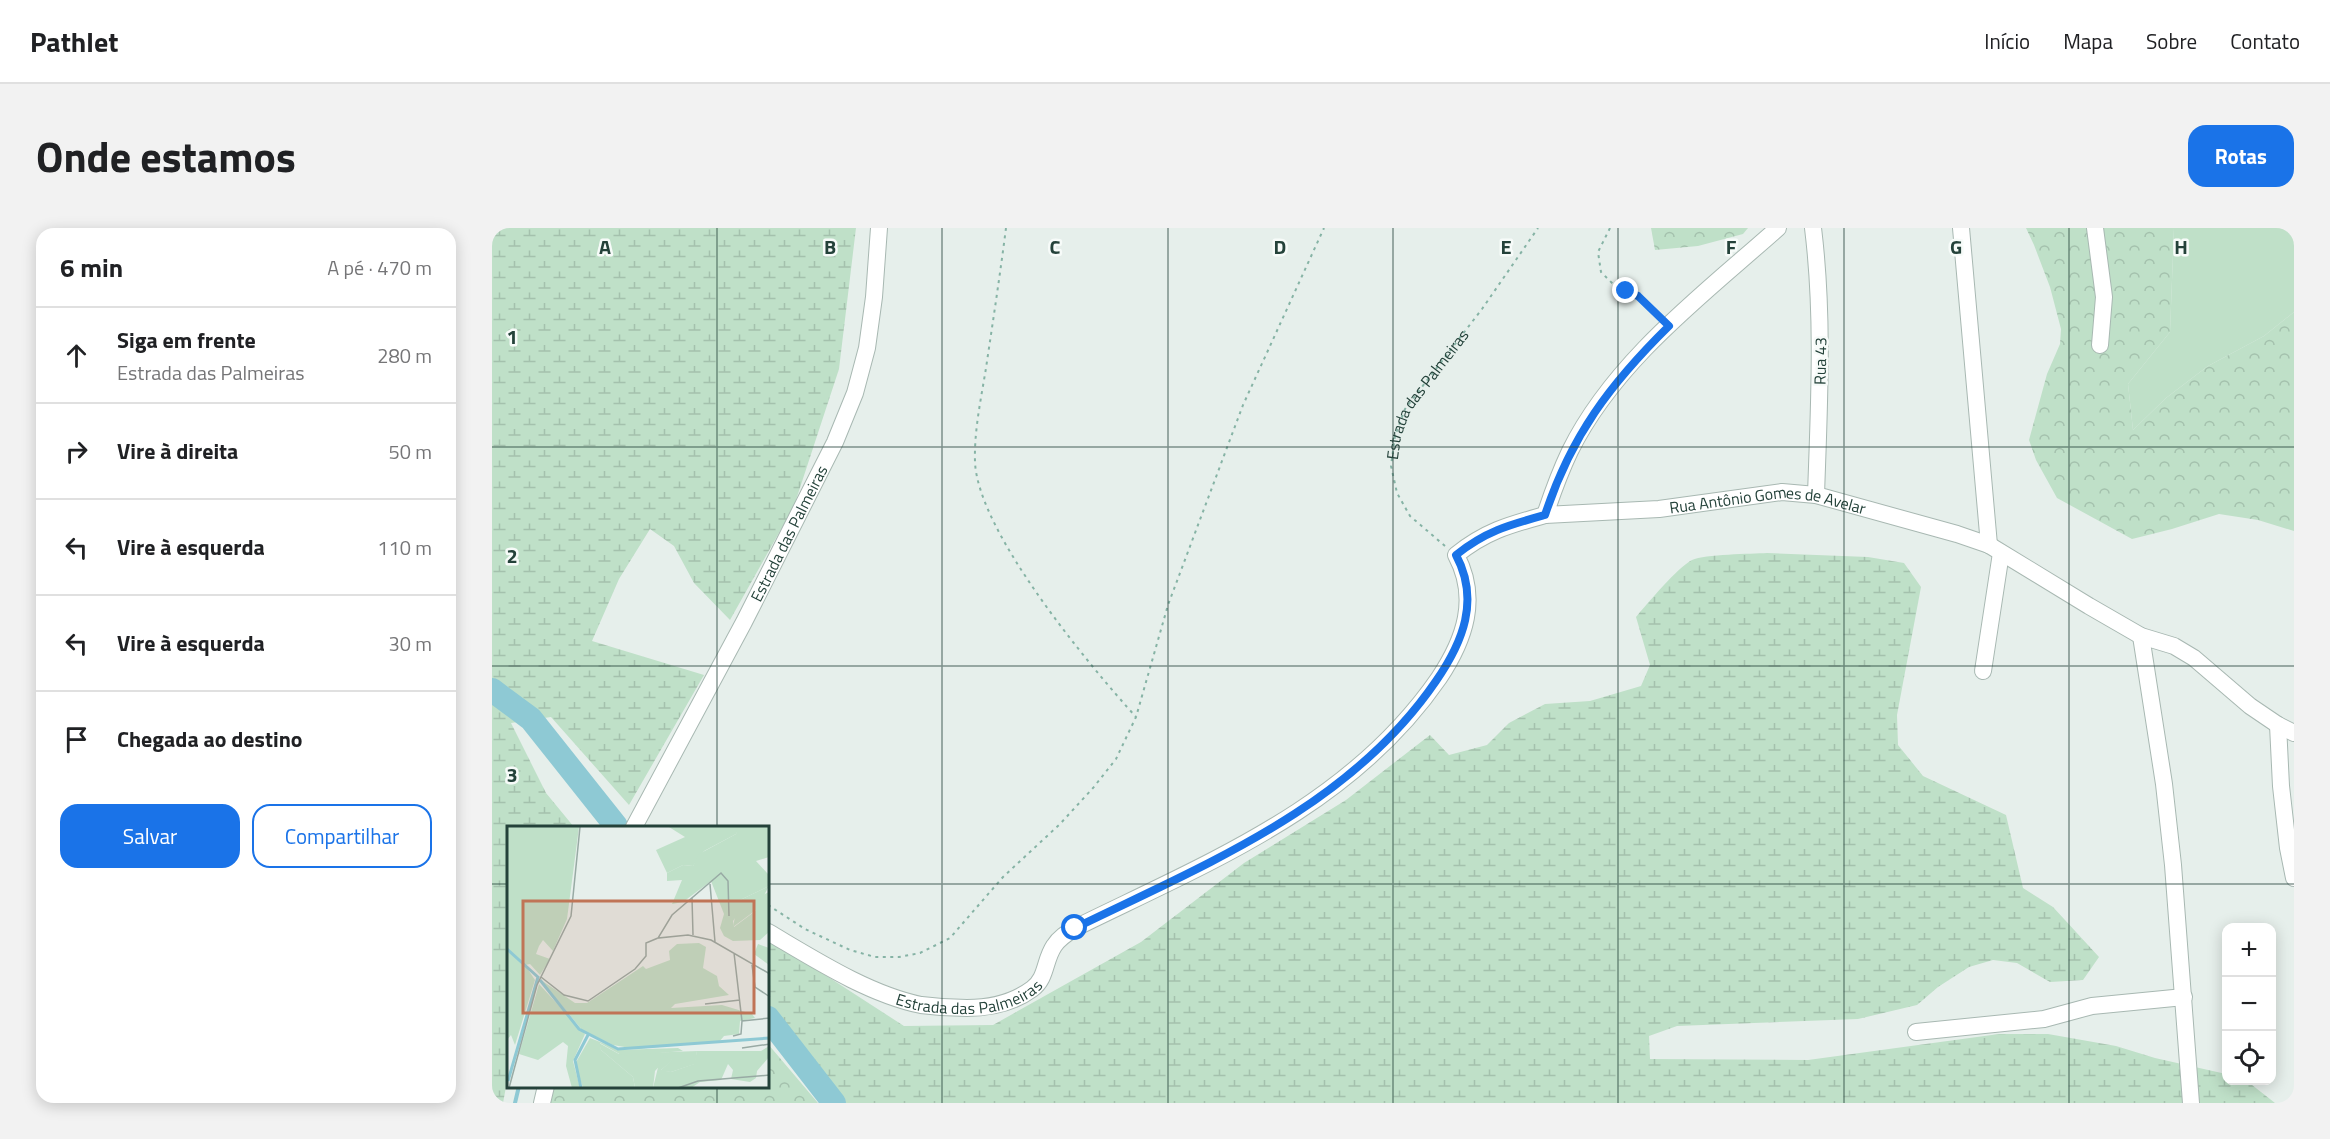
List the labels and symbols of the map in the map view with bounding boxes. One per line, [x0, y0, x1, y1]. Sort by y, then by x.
text: A [599, 231, 611, 262]
text: B [824, 231, 836, 262]
text: C [1050, 231, 1061, 262]
text: D [1274, 231, 1286, 262]
text: E [1500, 231, 1512, 262]
text: F [1726, 231, 1737, 262]
text: G [1950, 231, 1962, 262]
text: H [2174, 231, 2188, 262]
route end [1612, 277, 1638, 303]
text: 1 [506, 321, 518, 352]
street label: Estrada das Palmeiras [1380, 324, 1474, 461]
street label: Rua 43 [1808, 337, 1832, 385]
street label: Estrada das Palmeiras [744, 461, 833, 606]
street label: Rua Antônio Gomes de Avelar [1668, 480, 1869, 520]
text: 2 [506, 540, 518, 571]
text: 3 [506, 759, 518, 790]
inset map [507, 826, 770, 1088]
route start [1061, 914, 1087, 940]
street label: Estrada das Palmeiras [893, 974, 1048, 1020]

